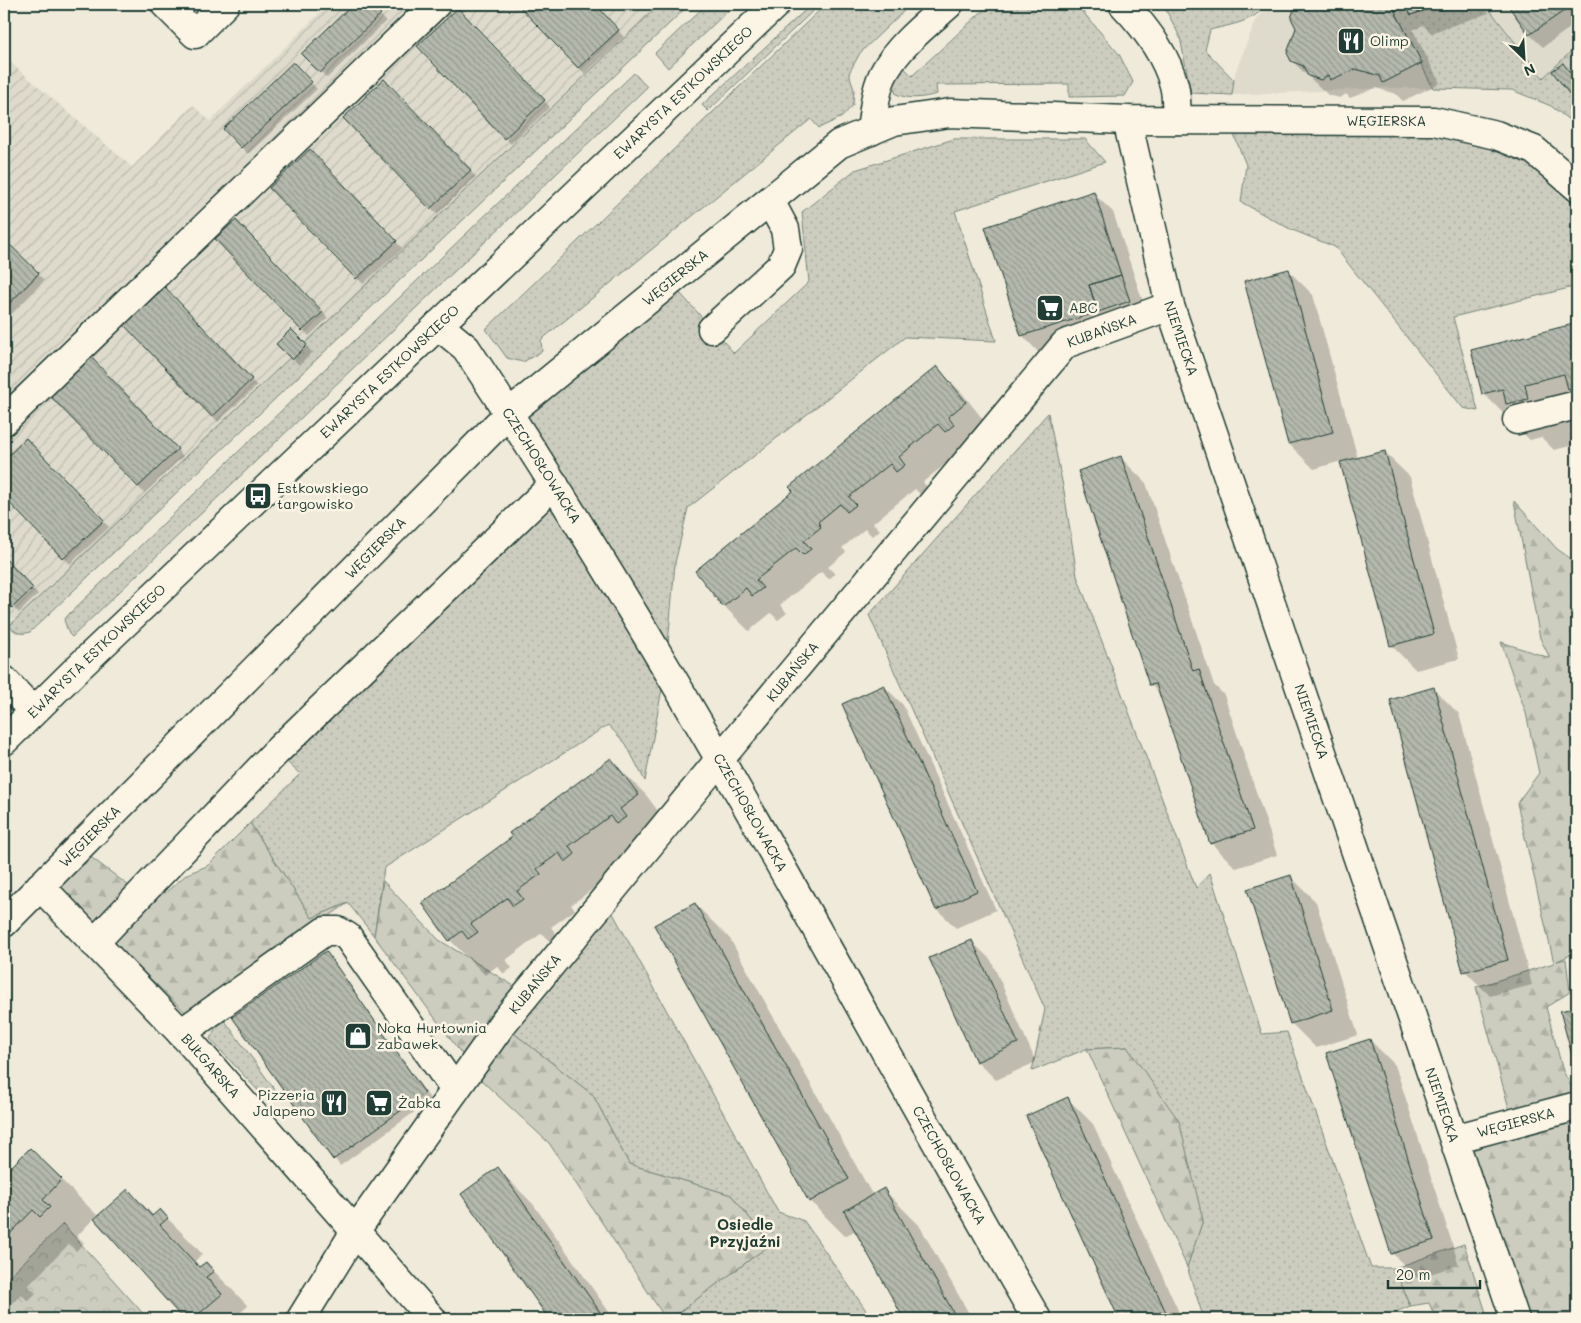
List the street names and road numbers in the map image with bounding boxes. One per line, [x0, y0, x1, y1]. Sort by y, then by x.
street label: EWARYSTA ESTKOWSKIEGO [609, 21, 757, 163]
street label: WĘGIERSKA [1346, 111, 1426, 130]
street label: WĘGIERSKA [638, 245, 712, 310]
street label: NIEMIECKA [1160, 298, 1203, 378]
street label: EWARYSTA ESTKOWSKIEGO [315, 300, 463, 442]
street label: KUBAŃSKA [1064, 309, 1139, 352]
street label: CZECHOSŁOWACKA [498, 404, 586, 527]
street label: WĘGIERSKA [340, 512, 410, 583]
street label: EWARYSTA ESTKOWSKIEGO [23, 579, 170, 722]
street label: KUBAŃSKA [762, 637, 823, 705]
street label: NIEMIECKA [1290, 681, 1334, 761]
street label: CZECHOSŁOWACKA [709, 750, 792, 875]
street label: WĘGIERSKA [55, 801, 124, 871]
street label: KUBAŃSKA [504, 950, 565, 1018]
street label: BUŁGARSKA [178, 1029, 245, 1102]
street label: NIEMIECKA [1421, 1065, 1464, 1145]
street label: CZECHOSŁOWACKA [909, 1102, 991, 1228]
street label: WĘGIERSKA [1475, 1102, 1557, 1141]

